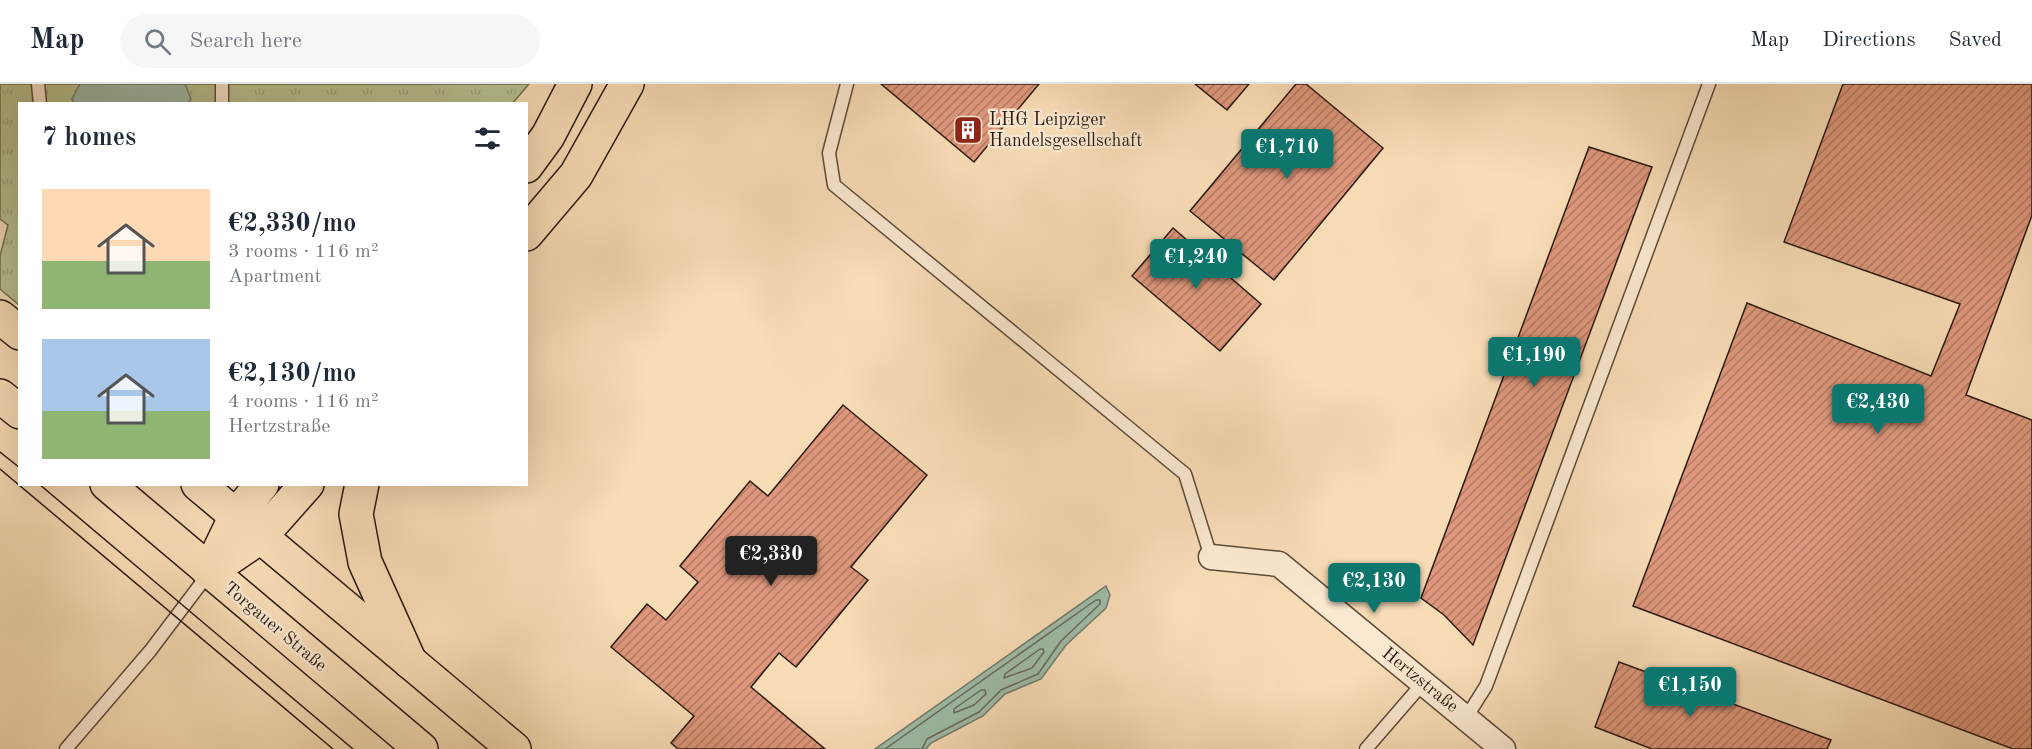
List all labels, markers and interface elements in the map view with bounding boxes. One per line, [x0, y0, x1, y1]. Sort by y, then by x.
search box [120, 14, 540, 68]
icon: search [141, 25, 174, 58]
text: Map [30, 27, 84, 55]
text: Search here [189, 30, 302, 52]
text: Map [1750, 30, 1789, 51]
text: Directions [1822, 30, 1916, 51]
text: Saved [1949, 30, 2002, 51]
place label: LHG Leipziger Handelsgesellschaft [989, 111, 1143, 150]
building icon: LHG Leipziger Handelsgesellschaft [952, 114, 984, 146]
icon: filters [471, 122, 504, 155]
text: 7 homes [42, 125, 136, 151]
pin: €1,710 [1238, 129, 1336, 180]
text: €1,710 [1255, 138, 1319, 158]
text: €2,330/mo [228, 211, 356, 237]
icon: home [90, 213, 162, 285]
pin: €1,240 [1147, 239, 1245, 290]
text: 3 rooms · 116 m² [228, 242, 378, 262]
text: €1,240 [1164, 248, 1228, 268]
text: Apartment [228, 267, 322, 287]
pin: €1,190 [1485, 337, 1583, 388]
text: €1,190 [1502, 346, 1566, 366]
text: €2,130/mo [228, 361, 356, 387]
icon: home [90, 363, 162, 435]
pin: €2,430 [1829, 384, 1927, 435]
text: 4 rooms · 116 m² [228, 392, 378, 412]
text: €2,430 [1846, 393, 1910, 413]
text: Hertzstraße [228, 417, 330, 437]
pin: €2,330 [722, 536, 820, 587]
text: €2,330 [739, 545, 803, 565]
pin: €2,130 [1325, 563, 1423, 614]
text: €2,130 [1342, 572, 1406, 592]
street label: Torgauer Straße [220, 579, 330, 675]
street label: Hertzstraße [1379, 644, 1461, 716]
pin: €1,150 [1641, 667, 1739, 718]
text: €1,150 [1658, 676, 1722, 696]

